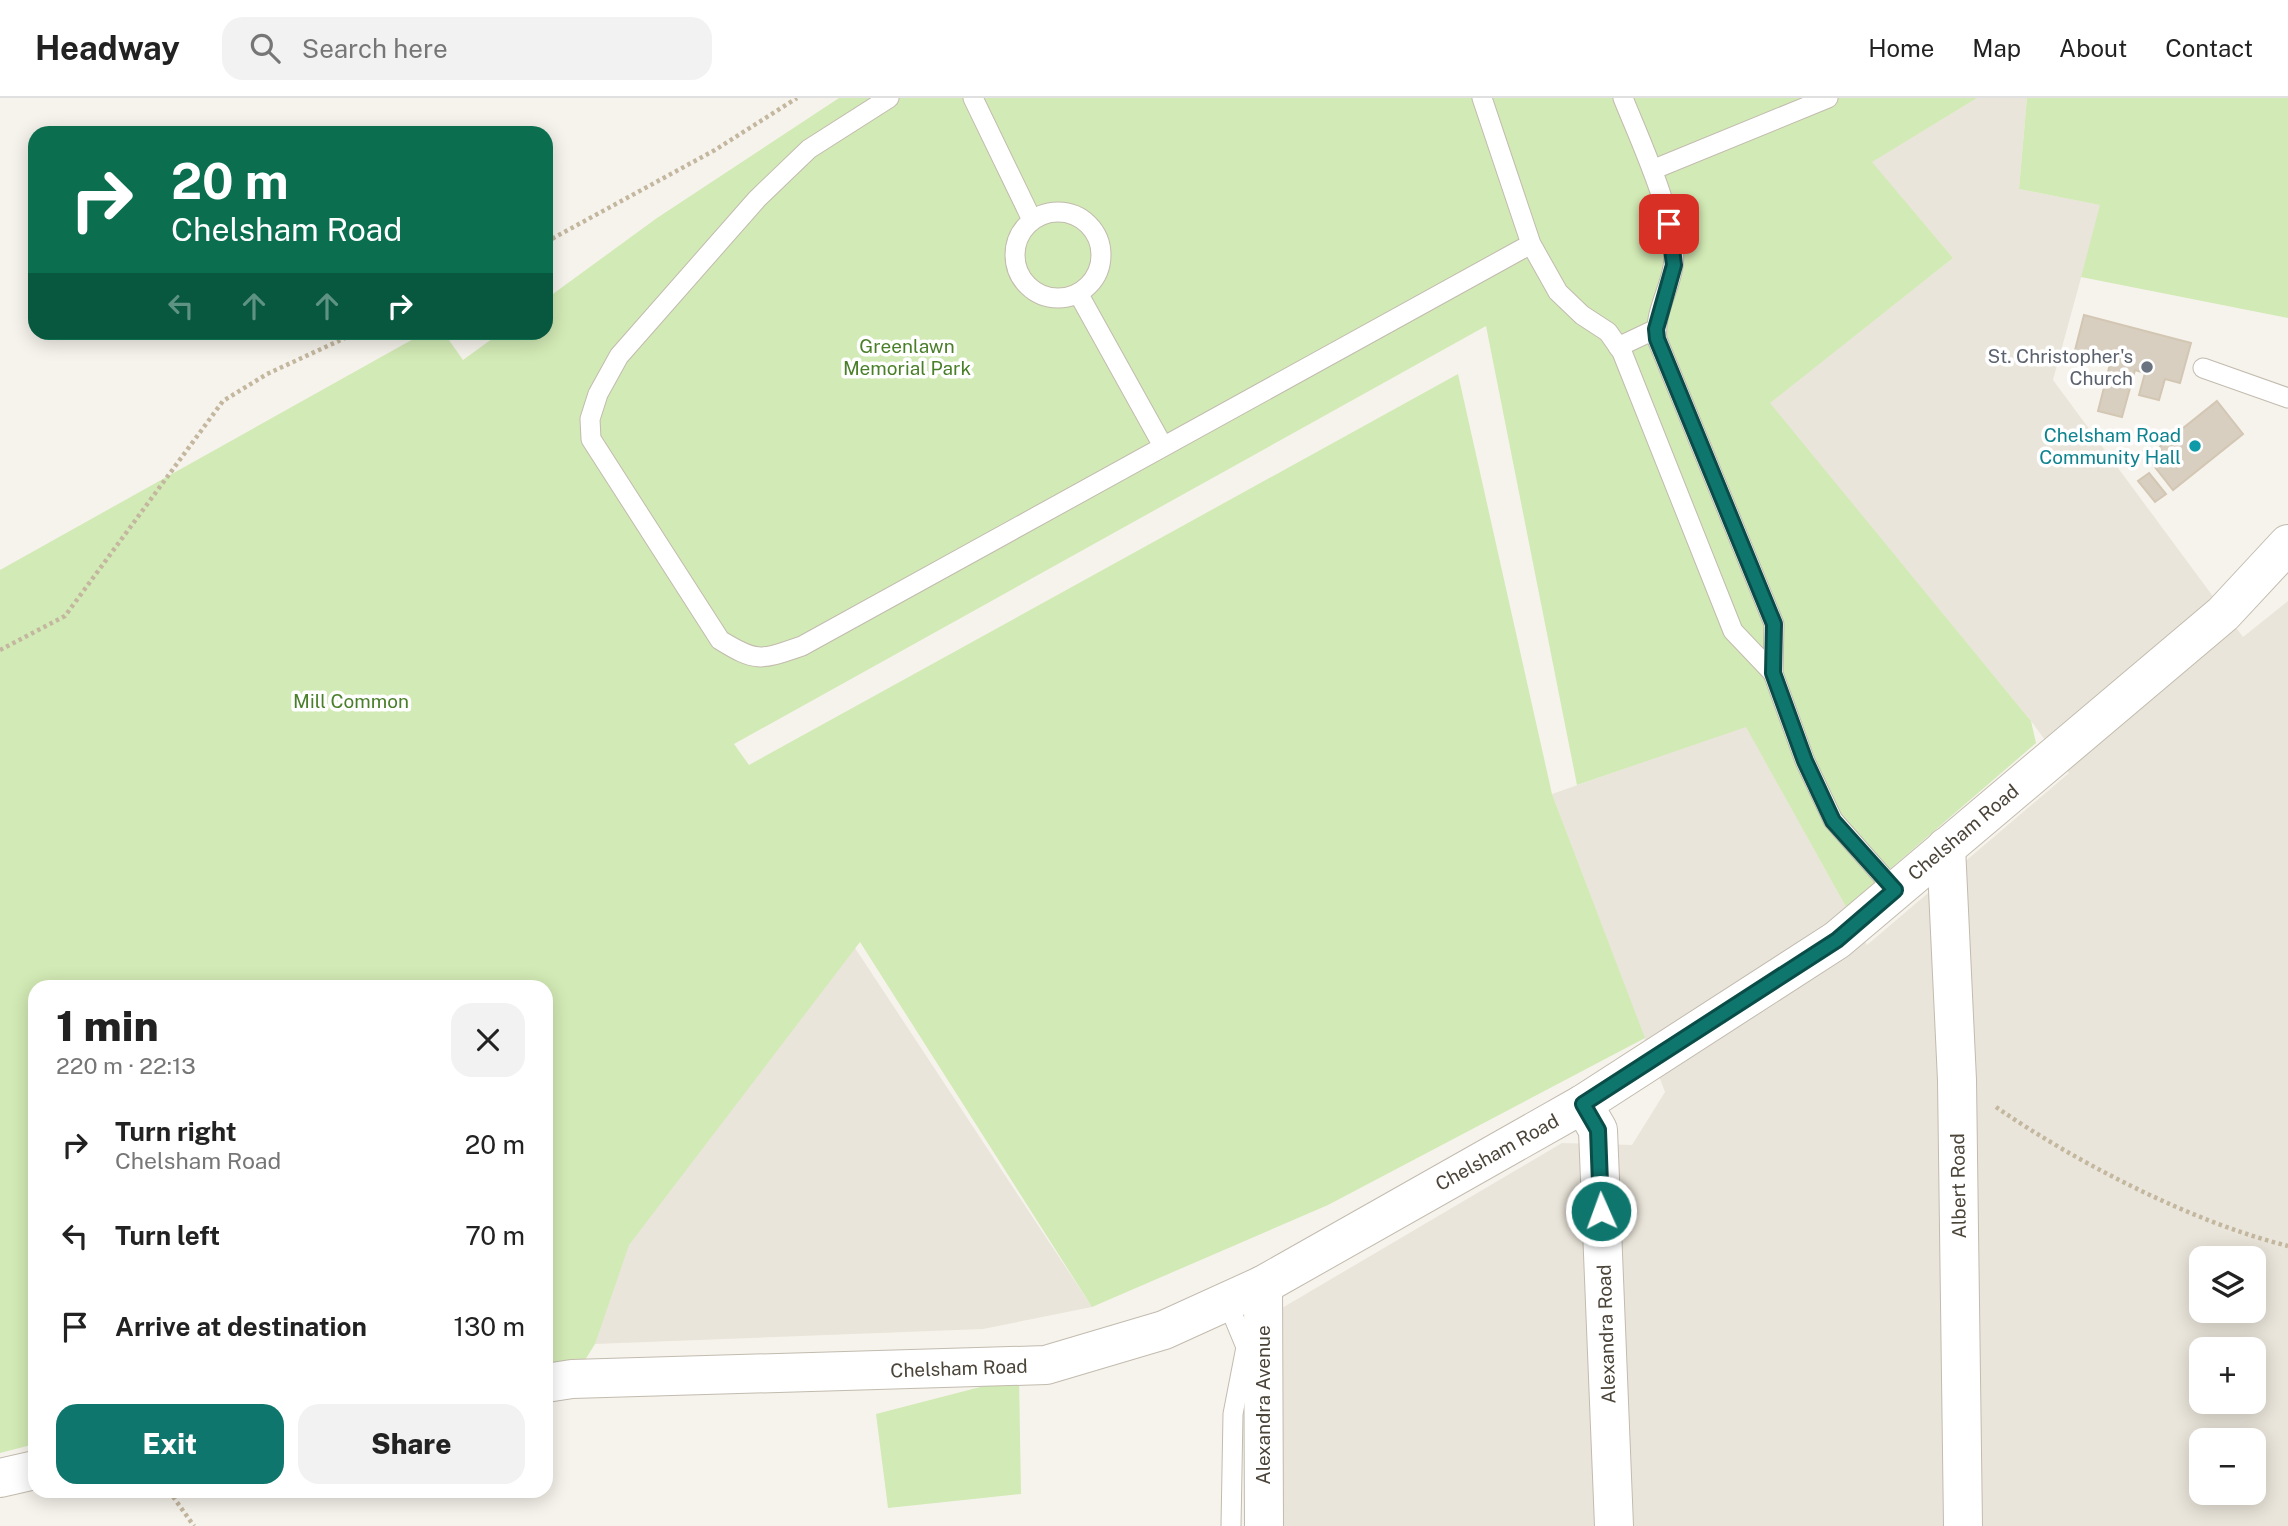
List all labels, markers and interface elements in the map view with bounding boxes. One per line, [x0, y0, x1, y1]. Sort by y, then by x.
search box [222, 17, 712, 80]
text: Headway [35, 29, 180, 67]
icon: search [246, 29, 284, 67]
text: Search here [302, 33, 448, 64]
text: Home [1868, 34, 1934, 62]
text: Map [1972, 34, 2021, 62]
text: About [2059, 34, 2127, 62]
text: Contact [2165, 34, 2253, 62]
text: 20 m [171, 152, 289, 210]
icon: right [56, 154, 147, 245]
pin [1639, 194, 1699, 254]
icon: arrive [1650, 205, 1688, 243]
text: Chelsham Road [171, 211, 402, 248]
icon: left [162, 287, 200, 325]
icon: ahead [235, 287, 273, 325]
icon: ahead [308, 287, 346, 325]
icon: right [381, 287, 419, 325]
park label: Greenlawn Memorial Park [843, 335, 971, 379]
place label: St. Christopher's Church [1988, 345, 2133, 389]
marker: St. Christopher's Church [2139, 359, 2155, 375]
place label: Chelsham Road Community Hall [2039, 424, 2181, 468]
marker: Chelsham Road Community Hall [2187, 438, 2203, 454]
park label: Mill Common [293, 690, 409, 712]
street label: Chelsham Road [1903, 779, 2023, 885]
text: 1 min [56, 1001, 159, 1050]
button: close [451, 1003, 525, 1077]
text: 220 m · 22:13 [56, 1052, 196, 1079]
street label: Chelsham Road [1432, 1109, 1562, 1195]
text: Turn right [115, 1116, 237, 1147]
icon: right [56, 1126, 94, 1164]
text: 20 m [465, 1129, 525, 1160]
street label: Albert Road [1946, 1133, 1970, 1239]
text: Chelsham Road [115, 1147, 281, 1174]
position arrow [1564, 1174, 1638, 1248]
icon: left [56, 1217, 94, 1255]
text: Turn left [115, 1220, 220, 1251]
text: 70 m [465, 1220, 525, 1251]
map controls [2189, 1246, 2266, 1505]
button: layers [2189, 1246, 2266, 1323]
street label: Alexandra Road [1593, 1264, 1619, 1404]
icon: arrive [56, 1308, 94, 1346]
text: Arrive at destination [115, 1311, 367, 1342]
text: 130 m [453, 1311, 525, 1342]
street label: Alexandra Avenue [1252, 1325, 1274, 1485]
button: + [2189, 1337, 2266, 1414]
street label: Chelsham Road [890, 1355, 1028, 1381]
button: Exit [56, 1404, 284, 1484]
button: Share [298, 1404, 525, 1484]
button: − [2189, 1428, 2266, 1505]

